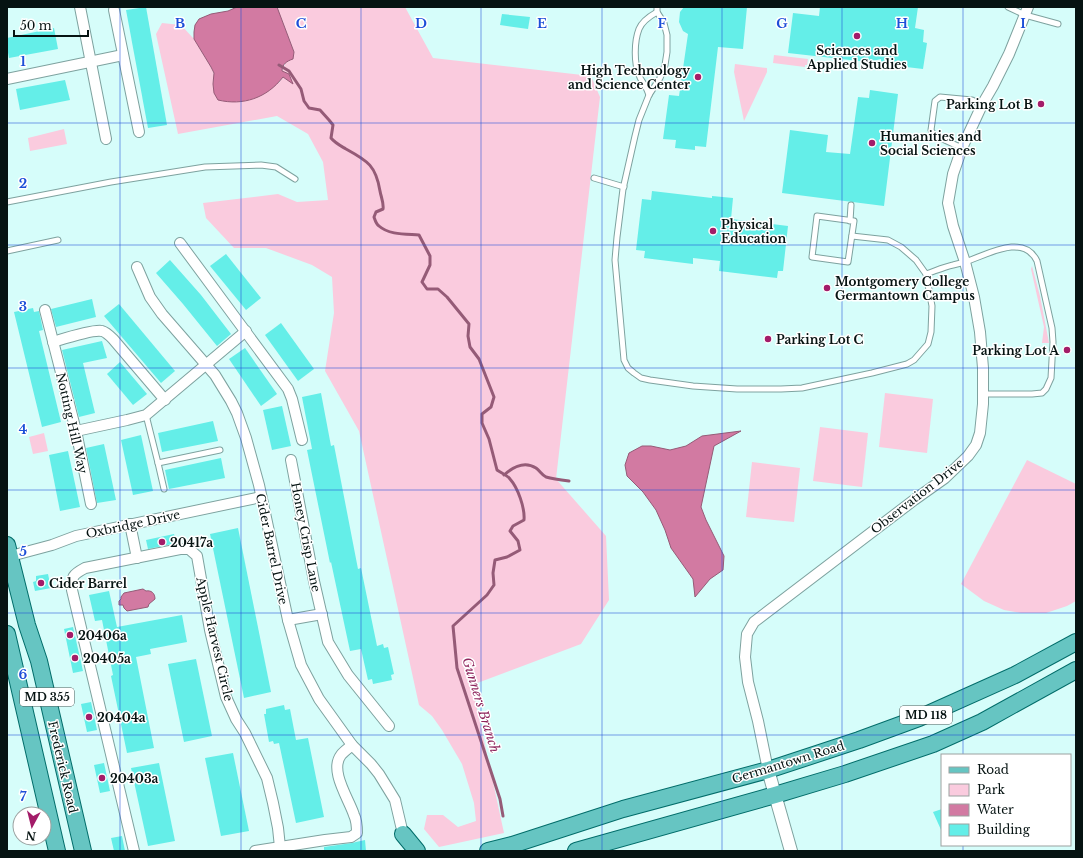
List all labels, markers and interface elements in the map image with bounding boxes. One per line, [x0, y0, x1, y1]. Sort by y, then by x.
scale bar [14, 12, 88, 38]
text: B [175, 15, 185, 32]
text: C [296, 15, 307, 32]
text: D [415, 15, 427, 32]
text: E [537, 15, 547, 32]
text: F [658, 15, 667, 32]
text: G [776, 15, 788, 32]
text: H [896, 15, 908, 32]
text: I [1020, 15, 1026, 32]
text: 50 m [20, 18, 52, 33]
marker: Sciences and Applied Studies [852, 31, 862, 41]
place label: Sciences and Applied Studies [806, 43, 907, 72]
text: 1 [20, 53, 26, 70]
place label: High Technology and Science Center [568, 63, 690, 92]
marker: High Technology and Science Center [693, 72, 703, 82]
place label: Parking Lot B [946, 97, 1033, 112]
marker: Parking Lot B [1036, 99, 1046, 109]
place label: Humanities and Social Sciences [880, 129, 982, 158]
marker: Humanities and Social Sciences [867, 138, 877, 148]
text: 2 [19, 175, 27, 192]
place label: Physical Education [721, 217, 786, 246]
marker: Physical Education [708, 226, 718, 236]
place label: Montgomery College Germantown Campus [835, 274, 975, 303]
marker: Montgomery College Germantown Campus [822, 283, 832, 293]
text: 3 [19, 298, 27, 315]
place label: Parking Lot C [776, 332, 864, 347]
marker: Parking Lot C [763, 334, 773, 344]
place label: Parking Lot A [972, 343, 1060, 358]
marker: Parking Lot A [1062, 345, 1072, 355]
street label: Notting Hill Way [53, 371, 91, 475]
text: 4 [19, 421, 28, 438]
street label: Observation Drive [868, 455, 966, 537]
street label: Honey Crisp Lane [288, 481, 324, 593]
street label: Cider Barrel Drive [253, 492, 291, 606]
street label: Oxbridge Drive [85, 507, 182, 541]
place label: 20417a [170, 535, 213, 550]
marker: 20417a [157, 537, 167, 547]
text: 5 [19, 543, 27, 560]
street label: Apple Harvest Circle [193, 574, 237, 703]
place label: Cider Barrel [49, 576, 128, 591]
marker: Cider Barrel [36, 578, 46, 588]
place label: 20406a [78, 628, 127, 643]
marker: 20406a [65, 630, 75, 640]
place label: 20405a [83, 651, 131, 666]
marker: 20405a [70, 653, 80, 663]
water label: Gunners Branch [458, 655, 504, 755]
text: 6 [19, 666, 28, 683]
road number: MD 355 [20, 688, 74, 706]
road number: MD 118 [900, 706, 952, 724]
place label: 20404a [97, 710, 146, 725]
marker: 20404a [84, 712, 94, 722]
street label: Frederick Road [45, 719, 81, 815]
street label: Germantown Road [730, 738, 846, 786]
legend [941, 754, 1071, 846]
text: Road [977, 762, 1009, 777]
place label: 20403a [110, 771, 159, 786]
marker: 20403a [97, 773, 107, 783]
text: Park [977, 782, 1005, 797]
text: 7 [20, 788, 27, 805]
text: Water [976, 802, 1014, 817]
north arrow [12, 806, 52, 846]
text: Building [977, 822, 1031, 837]
text: N [24, 828, 37, 844]

